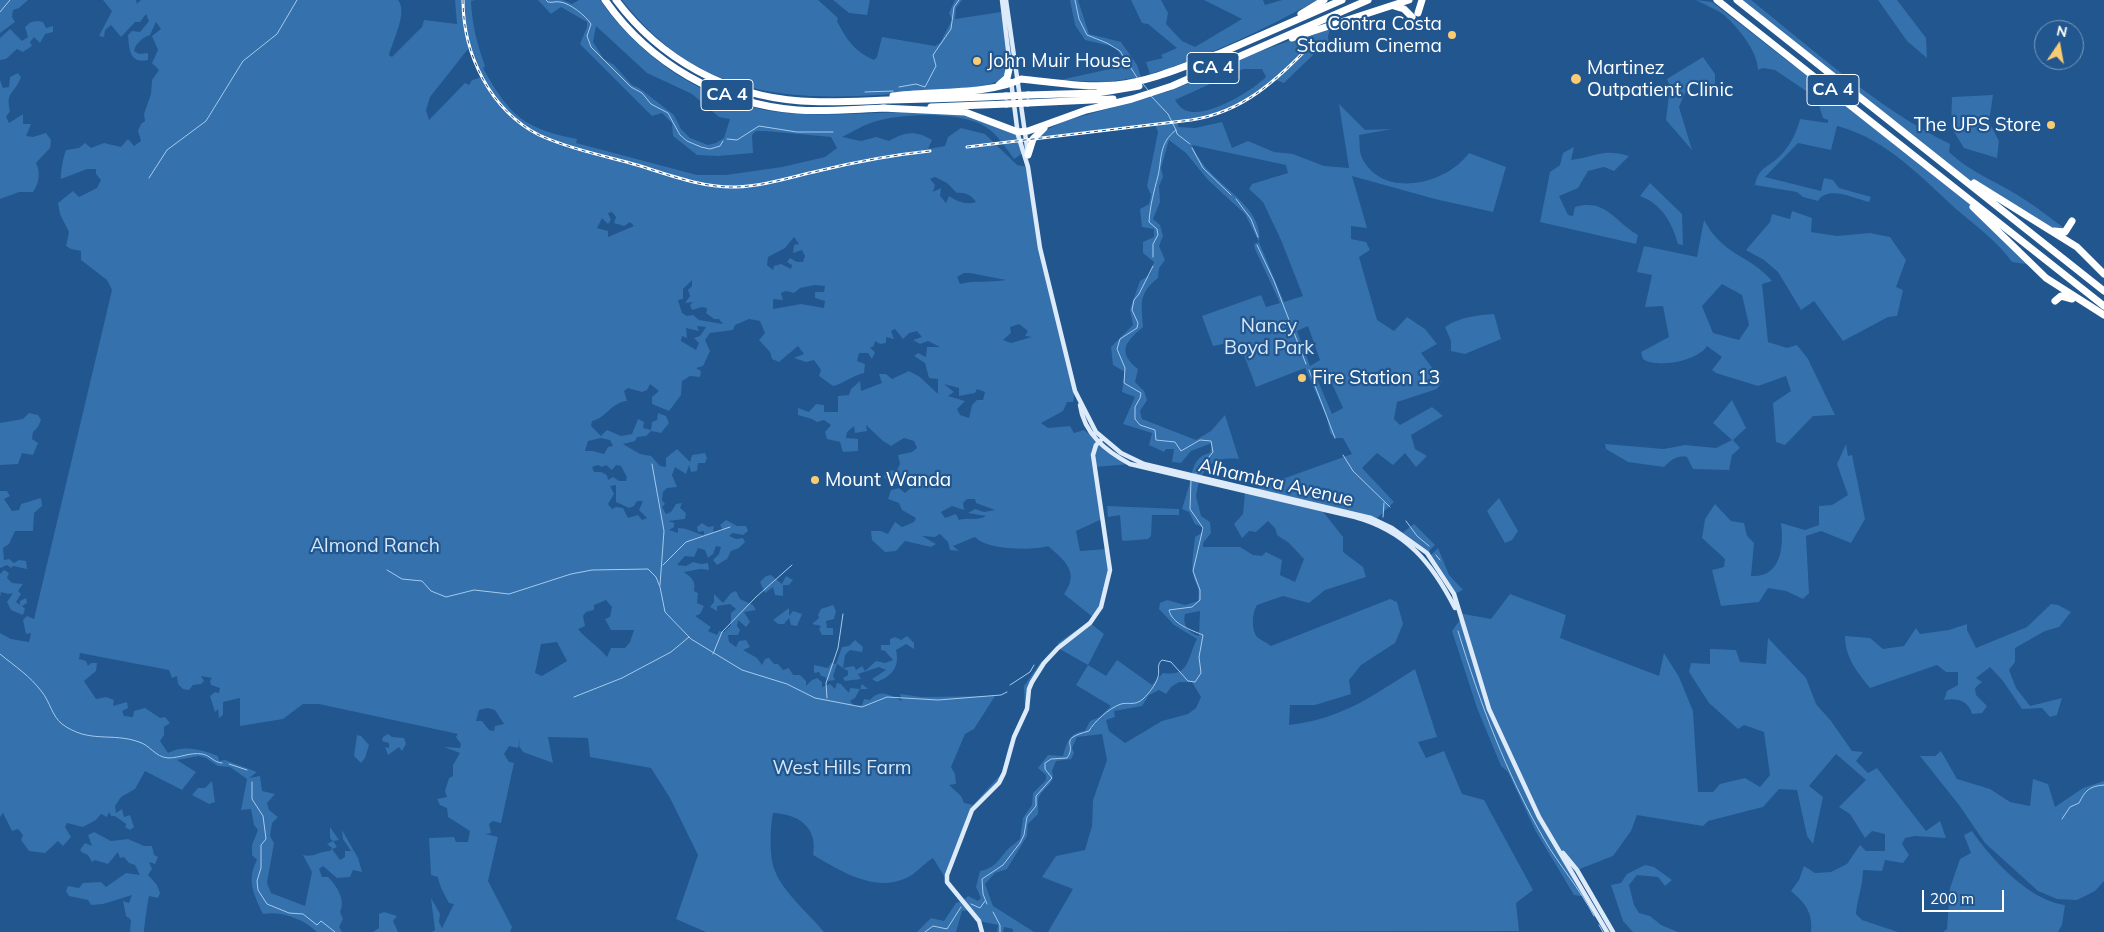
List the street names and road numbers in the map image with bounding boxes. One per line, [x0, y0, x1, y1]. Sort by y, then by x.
road number: CA 4 [1187, 52, 1239, 84]
road number: CA 4 [1807, 74, 1859, 106]
road number: CA 4 [701, 80, 753, 110]
street label: Alhambra Avenue [1196, 454, 1356, 512]

